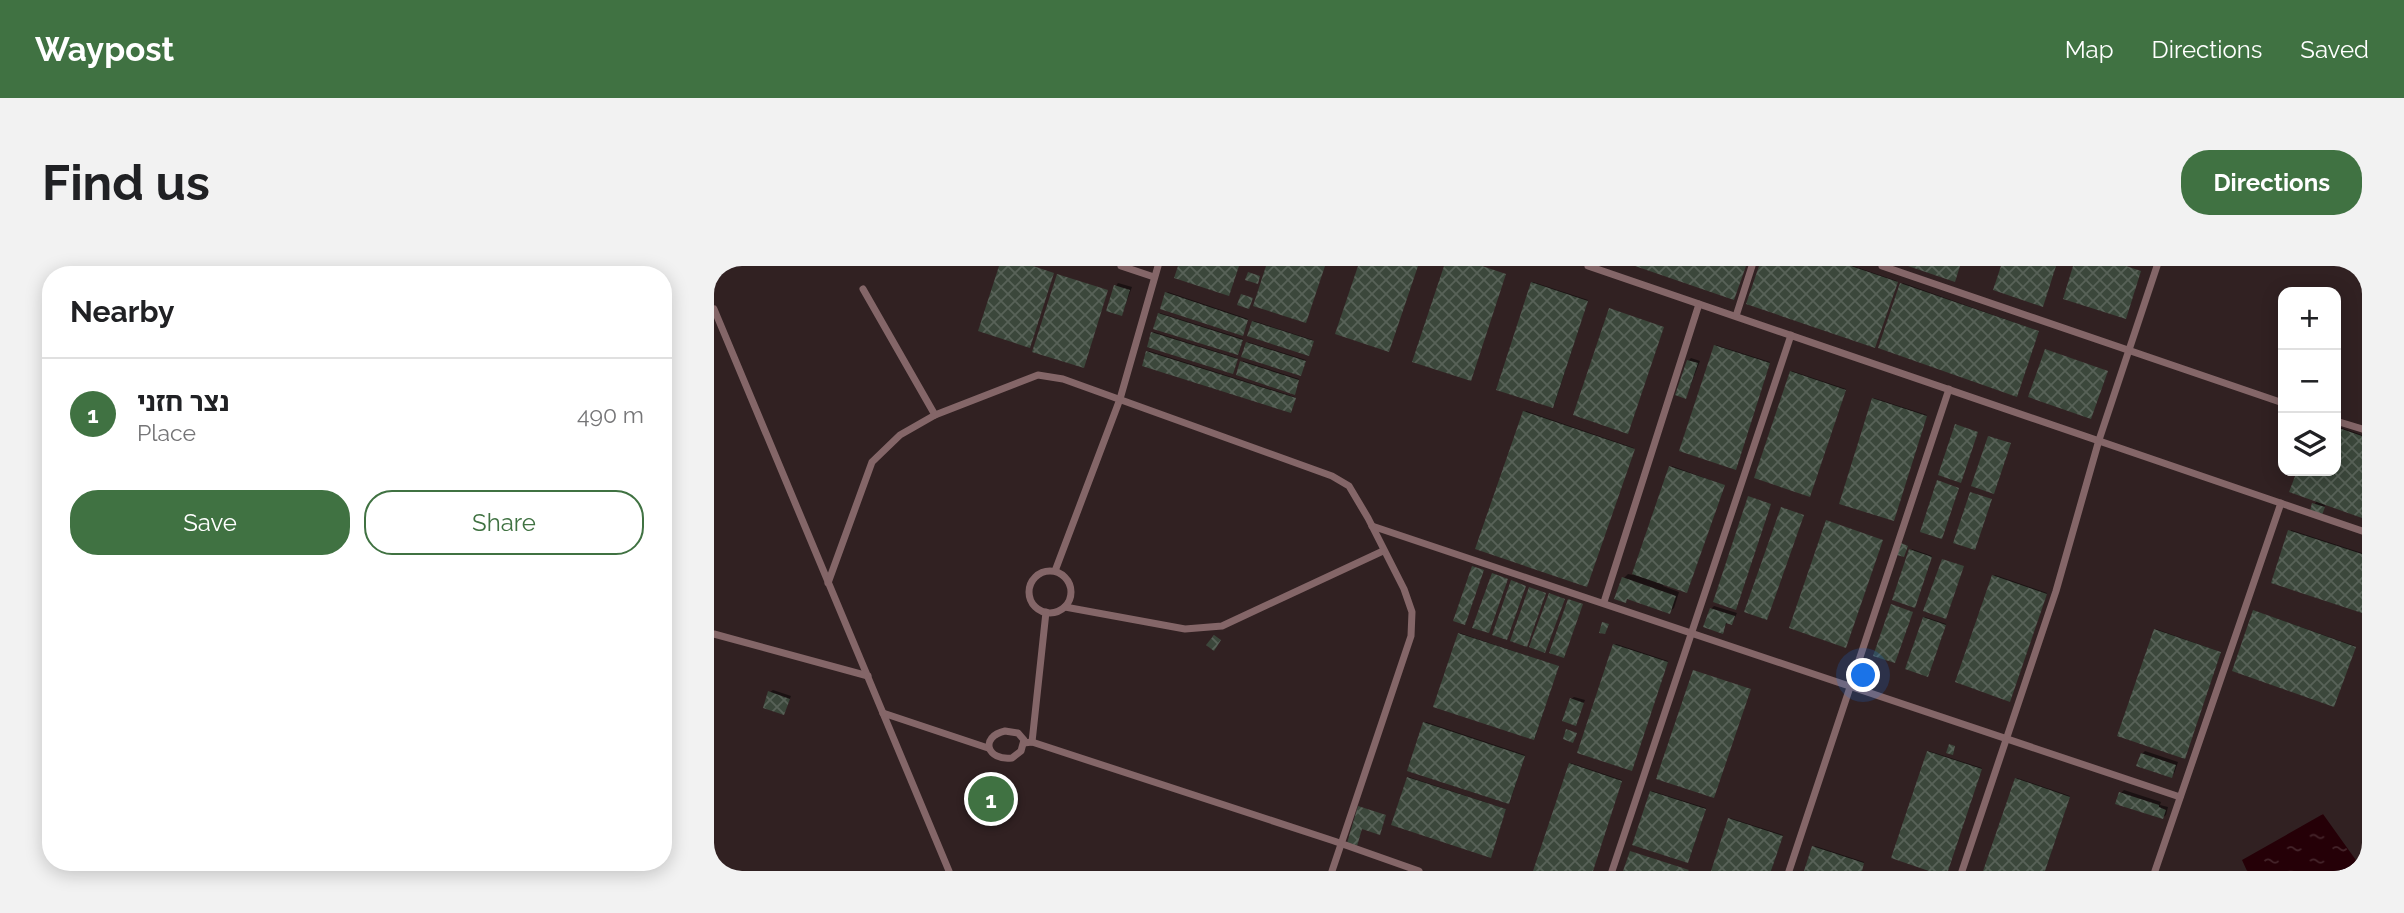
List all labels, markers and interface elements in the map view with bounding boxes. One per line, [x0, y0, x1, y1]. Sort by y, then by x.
text: Waypost [35, 30, 174, 69]
text: Map [2065, 35, 2114, 64]
text: Directions [2152, 35, 2262, 64]
text: Saved [2300, 35, 2369, 64]
button: Directions [2181, 150, 2362, 215]
text: Find us [42, 154, 210, 211]
map controls [2278, 287, 2341, 476]
button: + [2278, 287, 2341, 350]
text: Nearby [70, 294, 174, 329]
button: − [2278, 350, 2341, 413]
text: נצר חזני [137, 387, 229, 417]
text: 1 [87, 401, 99, 428]
text: 490 m [577, 401, 644, 428]
button: layers [2278, 413, 2341, 476]
text: Place [137, 419, 196, 446]
button: Save [70, 490, 350, 555]
button: Share [364, 490, 644, 555]
your location [1846, 658, 1880, 692]
pin: 1 [968, 773, 1014, 825]

